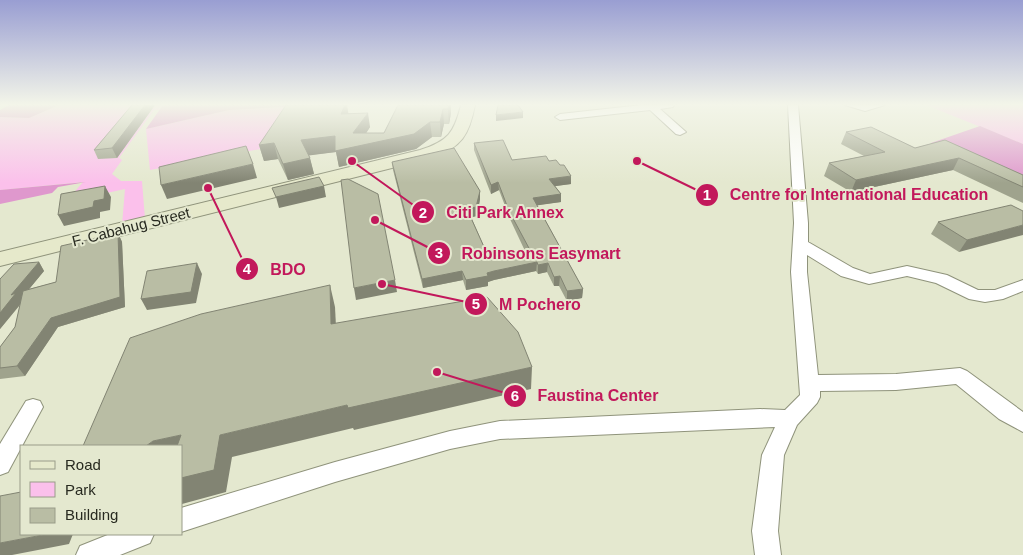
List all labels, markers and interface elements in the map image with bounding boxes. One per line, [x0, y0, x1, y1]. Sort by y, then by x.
callout: Centre for International Education [694, 179, 998, 210]
text: 1 [703, 186, 711, 203]
text: Centre for International Education [730, 186, 988, 203]
callout: Citi Park Annex [411, 197, 574, 228]
street label: F. Cabahug Street [70, 203, 192, 249]
text: 2 [419, 204, 427, 221]
text: Citi Park Annex [446, 204, 564, 221]
callout: Robinsons Easymart [426, 237, 630, 268]
text: 3 [435, 244, 443, 261]
text: Robinsons Easymart [461, 245, 621, 262]
callout: BDO [235, 253, 315, 284]
text: 4 [243, 260, 252, 277]
text: BDO [270, 261, 306, 278]
callout: M Pochero [464, 288, 591, 319]
text: 5 [472, 295, 480, 312]
text: M Pochero [499, 296, 581, 313]
callout: Faustina Center [503, 380, 669, 411]
text: 6 [511, 387, 519, 404]
text: Faustina Center [538, 387, 658, 404]
legend [20, 445, 182, 535]
text: Road [65, 456, 101, 473]
text: Park [65, 481, 96, 498]
text: Building [65, 506, 118, 523]

